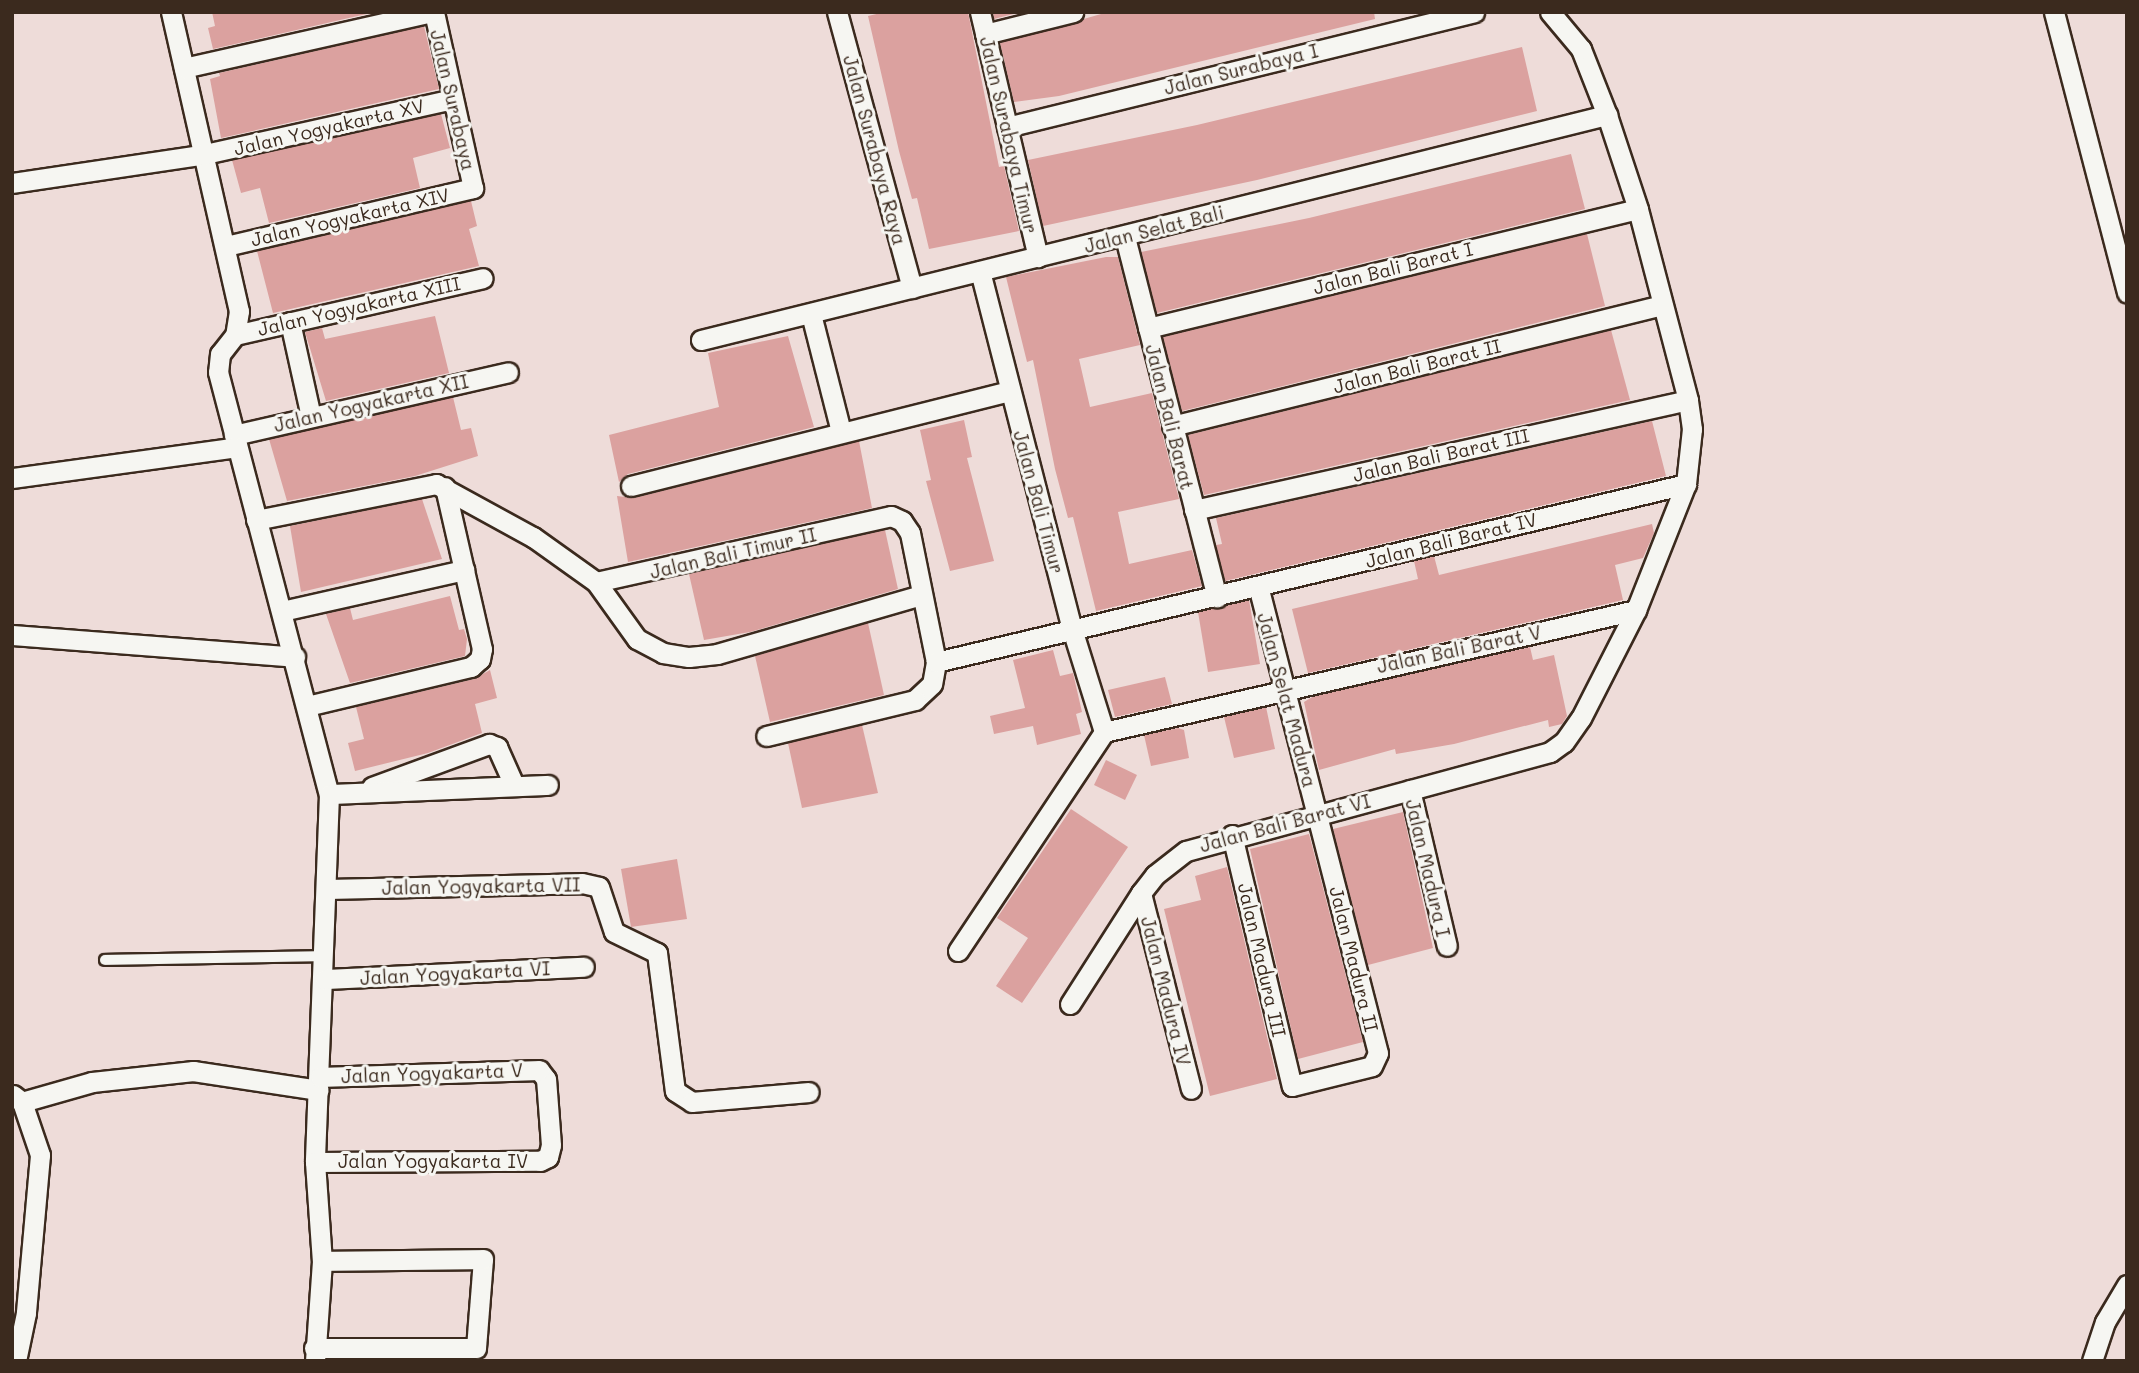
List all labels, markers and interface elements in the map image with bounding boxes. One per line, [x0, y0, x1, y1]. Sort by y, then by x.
street label: Jalan Surabaya [426, 27, 480, 173]
street label: Jalan Surabaya Timur [975, 34, 1043, 236]
street label: Jalan Surabaya I [1162, 39, 1320, 99]
street label: Jalan Surabaya Raya [839, 53, 911, 247]
street label: Jalan Yogyakarta XV [232, 94, 426, 160]
street label: Jalan Yogyakarta XIV [249, 183, 451, 251]
street label: Jalan Selat Bali [1082, 201, 1226, 257]
street label: Jalan Bali Barat I [1311, 237, 1475, 299]
street label: Jalan Yogyakarta XIII [255, 272, 463, 340]
street label: Jalan Bali Barat II [1331, 334, 1503, 398]
street label: Jalan Bali Barat [1141, 342, 1199, 492]
street label: Jalan Yogyakarta XII [272, 370, 470, 436]
street label: Jalan Bali Barat III [1351, 424, 1531, 486]
street label: Jalan Bali Timur [1009, 428, 1069, 576]
street label: Jalan Bali Barat IV [1363, 508, 1539, 572]
street label: Jalan Bali Timur II [648, 523, 818, 583]
street label: Jalan Selat Madura [1253, 610, 1321, 790]
street label: Jalan Bali Barat V [1375, 620, 1543, 678]
street label: Jalan Bali Barat VI [1197, 789, 1373, 857]
street label: Jalan Madura I [1401, 797, 1455, 939]
street label: Jalan Yogyakarta VII [382, 873, 580, 899]
street label: Jalan Madura III [1233, 881, 1291, 1039]
street label: Jalan Madura II [1325, 884, 1383, 1034]
street label: Jalan Madura IV [1136, 914, 1196, 1068]
street label: Jalan Yogyakarta VI [359, 957, 551, 989]
street label: Jalan Yogyakarta V [341, 1058, 523, 1088]
street label: Jalan Yogyakarta IV [338, 1150, 528, 1172]

